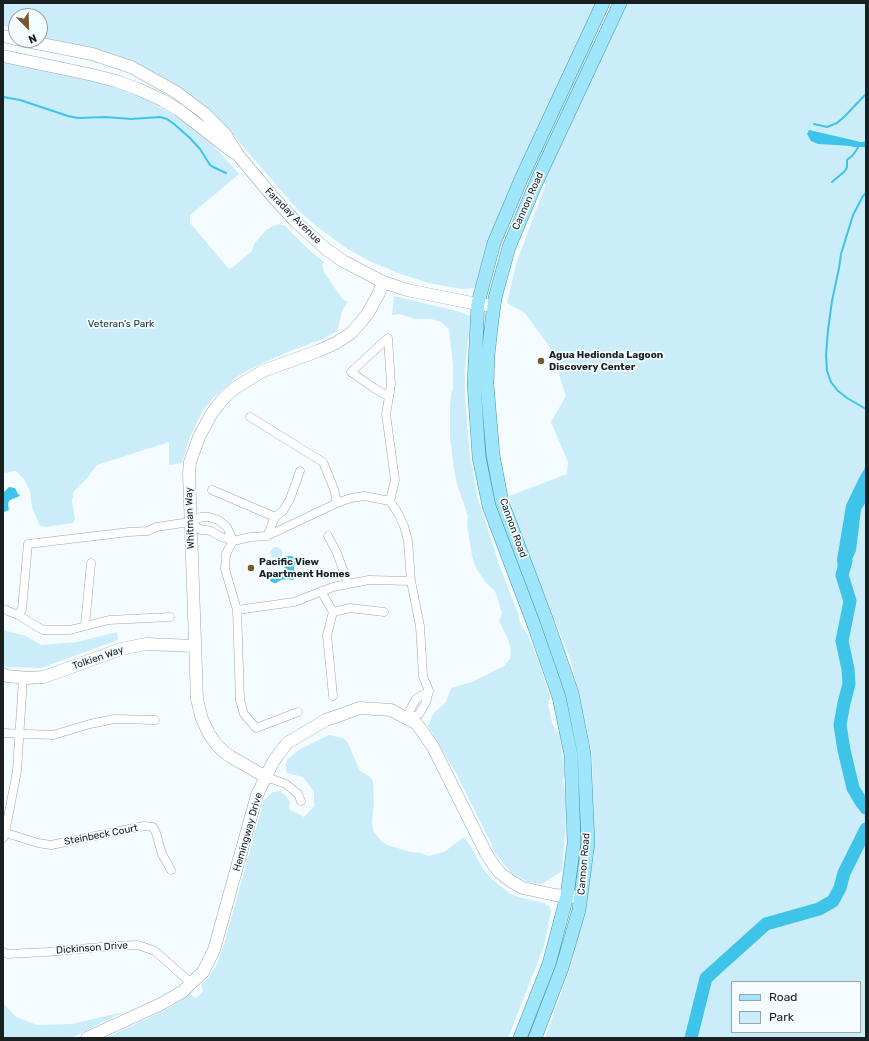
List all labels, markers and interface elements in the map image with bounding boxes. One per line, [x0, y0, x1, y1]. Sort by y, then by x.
north arrow [8, 8, 48, 48]
text: N [26, 31, 39, 46]
street label: Cannon Road [510, 170, 546, 232]
street label: Faraday Avenue [262, 185, 324, 247]
park label: Veteran's Park [88, 318, 154, 330]
place label: Agua Hedionda Lagoon Discovery Center [549, 349, 663, 372]
marker: Agua Hedionda Lagoon Discovery Center [536, 356, 546, 366]
street label: Whitman Way [183, 487, 197, 549]
street label: Cannon Road [497, 497, 529, 559]
place label: Pacific View Apartment Homes [259, 556, 350, 580]
marker: Pacific View Apartment Homes [246, 563, 256, 573]
street label: Tolkien Way [71, 644, 125, 672]
street label: Hemingway Drive [231, 791, 265, 873]
street label: Steinbeck Court [63, 822, 139, 848]
street label: Cannon Road [575, 832, 593, 896]
street label: Dickinson Drive [56, 940, 128, 956]
legend [731, 981, 861, 1033]
text: Road [769, 990, 797, 1004]
text: Park [769, 1010, 794, 1024]

